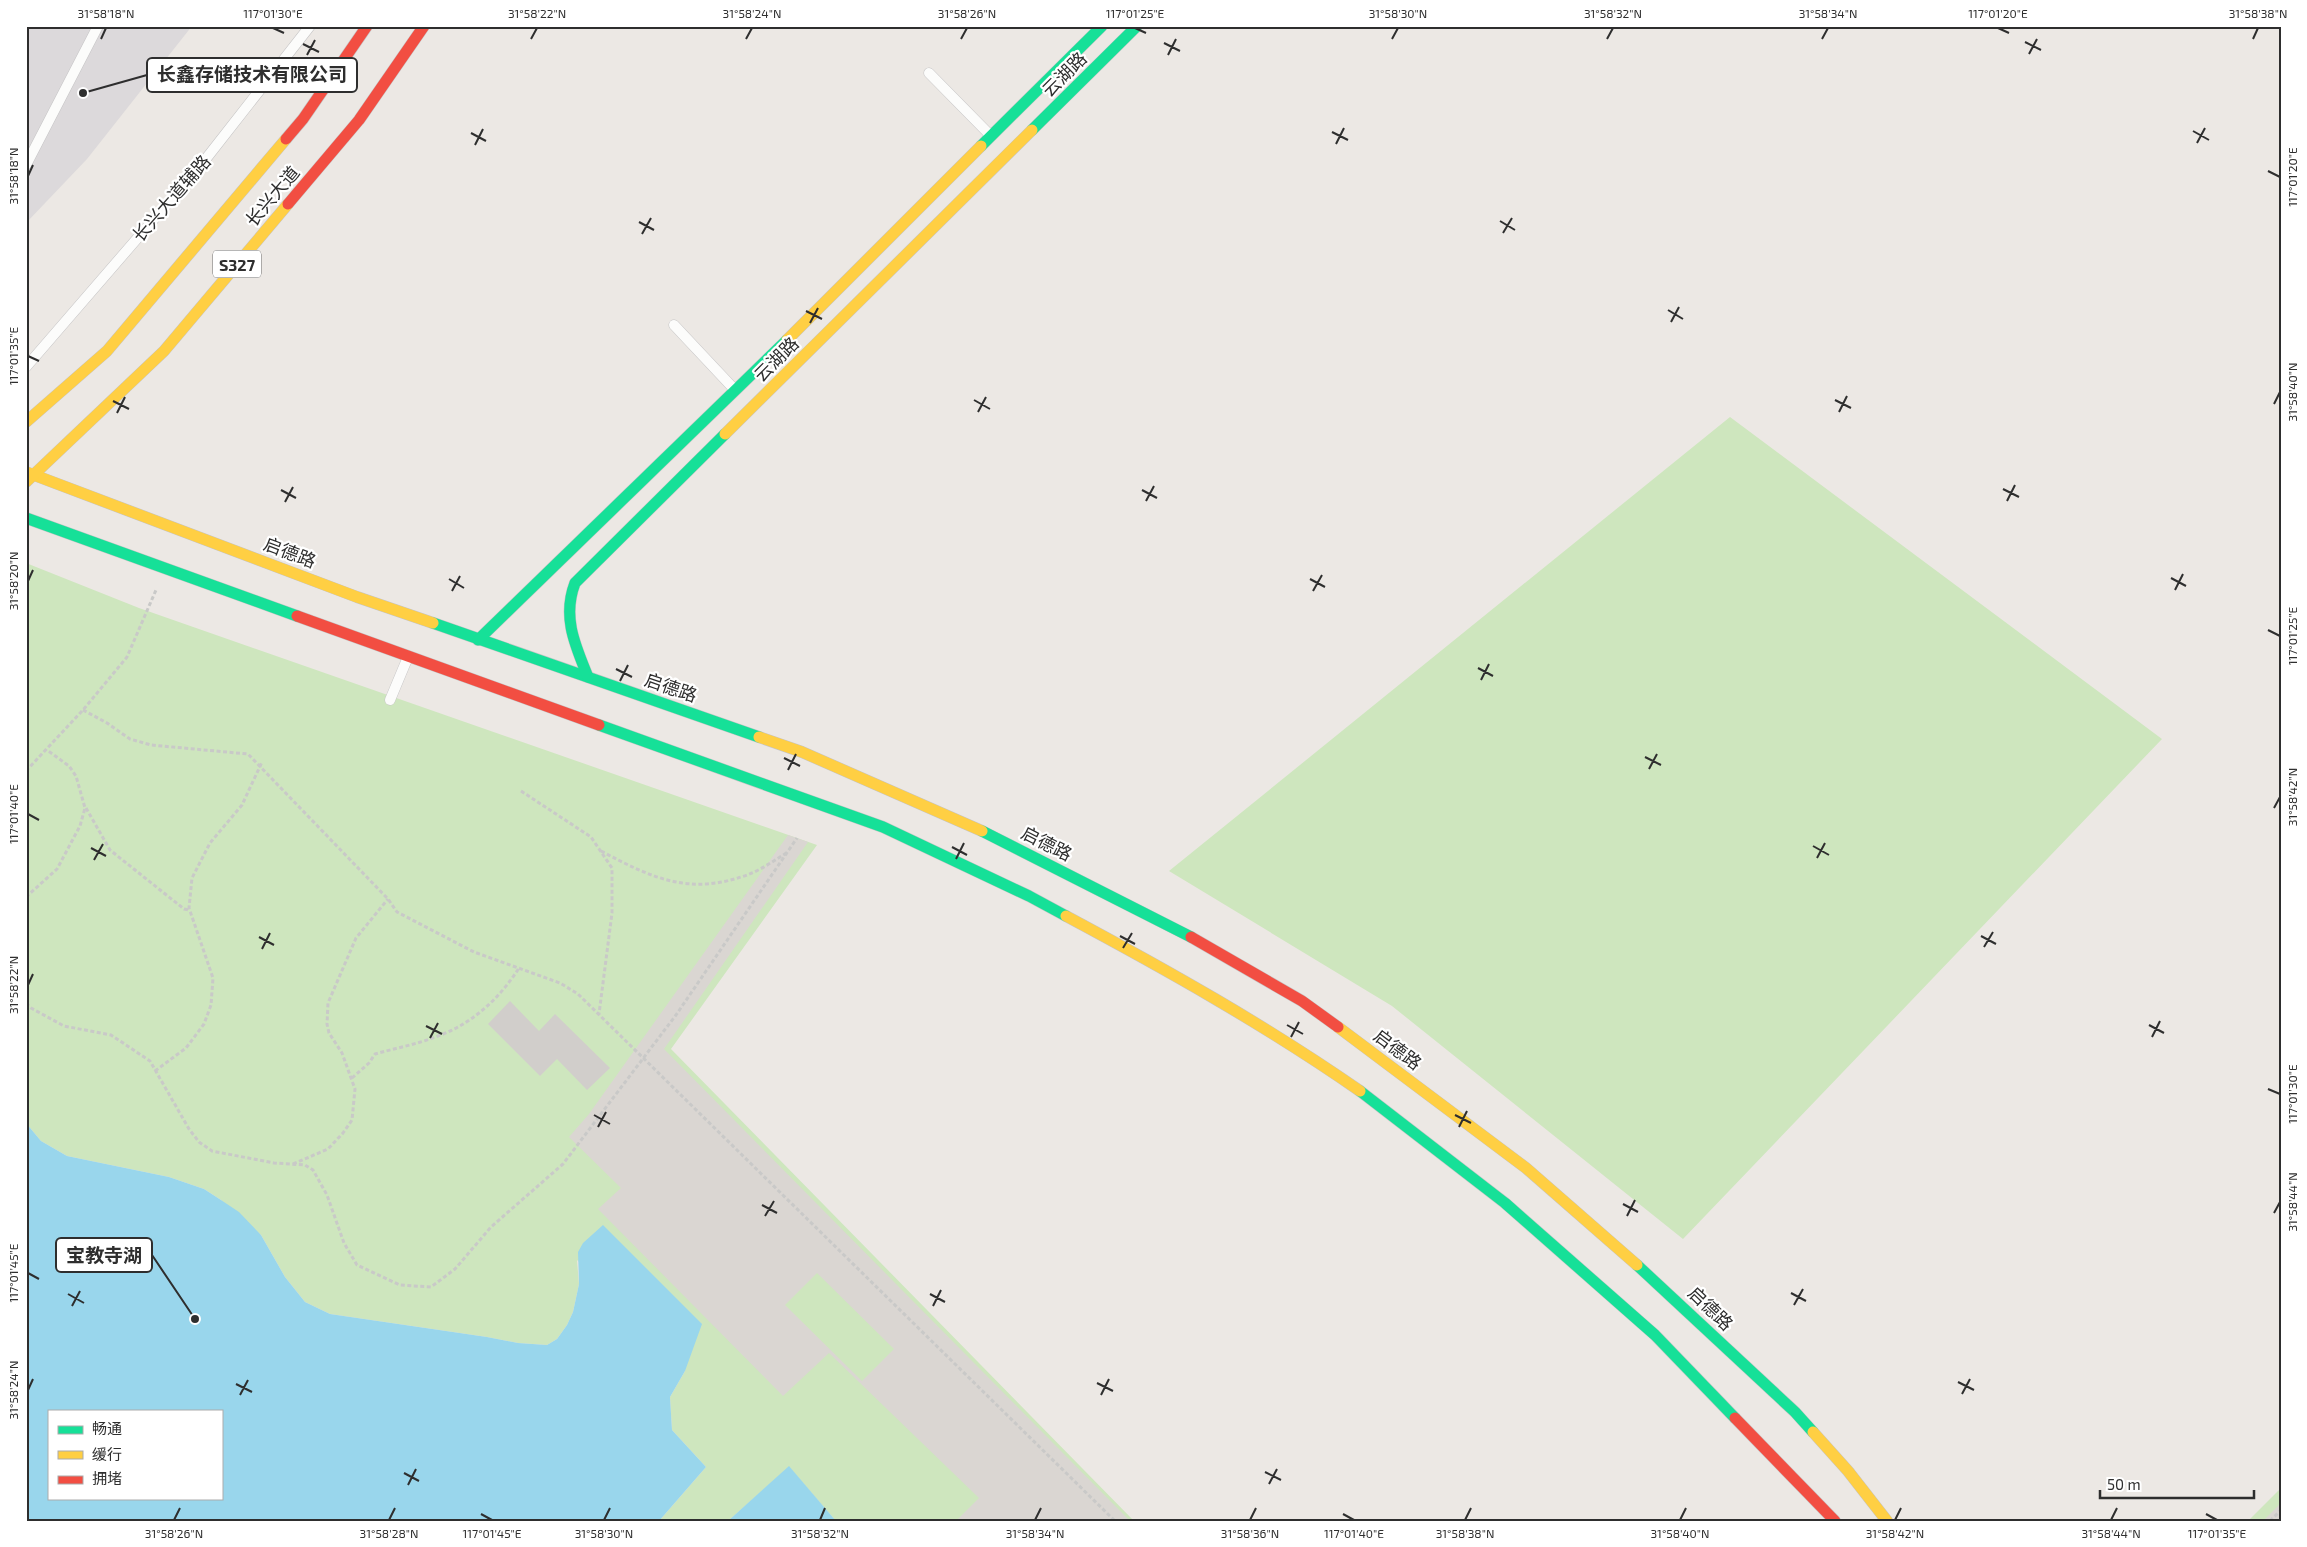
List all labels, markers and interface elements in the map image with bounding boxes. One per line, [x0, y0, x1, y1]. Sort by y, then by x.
text: 31°58'18"N [78, 6, 134, 20]
text: 117°01'30"E [243, 6, 303, 20]
text: 31°58'22"N [508, 6, 566, 20]
text: 31°58'24"N [723, 6, 781, 20]
text: 31°58'26"N [938, 6, 996, 20]
text: 117°01'25"E [1106, 6, 1165, 20]
text: 31°58'30"N [1369, 6, 1427, 20]
text: 31°58'32"N [1584, 6, 1642, 20]
text: 31°58'34"N [1799, 6, 1857, 20]
text: 117°01'20"E [1968, 6, 2028, 20]
text: 31°58'38"N [2229, 6, 2287, 20]
street label: 云湖路 [1037, 47, 1091, 101]
callout: 长鑫存储技术有限公司 [147, 58, 357, 92]
text: 长鑫存储技术有限公司 [157, 62, 347, 85]
text: 117°01'20"E [2285, 147, 2299, 207]
text: 31°58'18"N [6, 148, 20, 204]
street label: 长兴大道辅路 [127, 150, 215, 246]
street label: 长兴大道 [240, 161, 304, 231]
road number: S327 [213, 250, 261, 278]
text: 117°01'35"E [6, 326, 20, 385]
street label: 云湖路 [749, 332, 803, 386]
text: 31°58'40"N [2285, 362, 2299, 422]
street label: 启德路 [261, 532, 319, 572]
text: 31°58'20"N [6, 552, 20, 610]
text: 117°01'25"E [2285, 606, 2299, 665]
street label: 启德路 [642, 668, 700, 706]
text: 31°58'42"N [2285, 768, 2299, 826]
text: 117°01'40"E [6, 784, 20, 844]
street label: 启德路 [1018, 821, 1076, 865]
text: 31°58'22"N [6, 956, 20, 1014]
street label: 启德路 [1370, 1024, 1426, 1074]
text: 117°01'30"E [2285, 1064, 2299, 1124]
text: 31°58'44"N [2285, 1172, 2299, 1232]
callout: 宝教寺湖 [56, 1238, 152, 1272]
text: 117°01'45"E [6, 1243, 20, 1303]
text: 宝教寺湖 [66, 1243, 142, 1266]
street label: 启德路 [1684, 1281, 1738, 1335]
text: 31°58'24"N [6, 1361, 20, 1419]
legend [48, 1410, 222, 1500]
text: 畅通 [92, 1419, 122, 1437]
text: 缓行 [92, 1445, 122, 1463]
scale bar [2100, 1467, 2253, 1499]
text: 拥堵 [92, 1469, 122, 1487]
text: 50 m [2107, 1475, 2141, 1493]
text: 31°58'26"N [145, 1526, 203, 1540]
text: 31°58'28"N [360, 1526, 418, 1540]
text: 117°01'45"E [462, 1526, 522, 1540]
text: 31°58'30"N [575, 1526, 633, 1540]
text: 31°58'32"N [791, 1526, 849, 1540]
text: 31°58'34"N [1006, 1526, 1064, 1540]
text: 31°58'36"N [1221, 1526, 1279, 1540]
text: 117°01'40"E [1324, 1526, 1384, 1540]
text: 31°58'38"N [1436, 1526, 1494, 1540]
text: 31°58'40"N [1650, 1526, 1710, 1540]
text: 31°58'42"N [1866, 1526, 1924, 1540]
text: 31°58'44"N [2081, 1526, 2141, 1540]
text: 117°01'35"E [2188, 1526, 2247, 1540]

